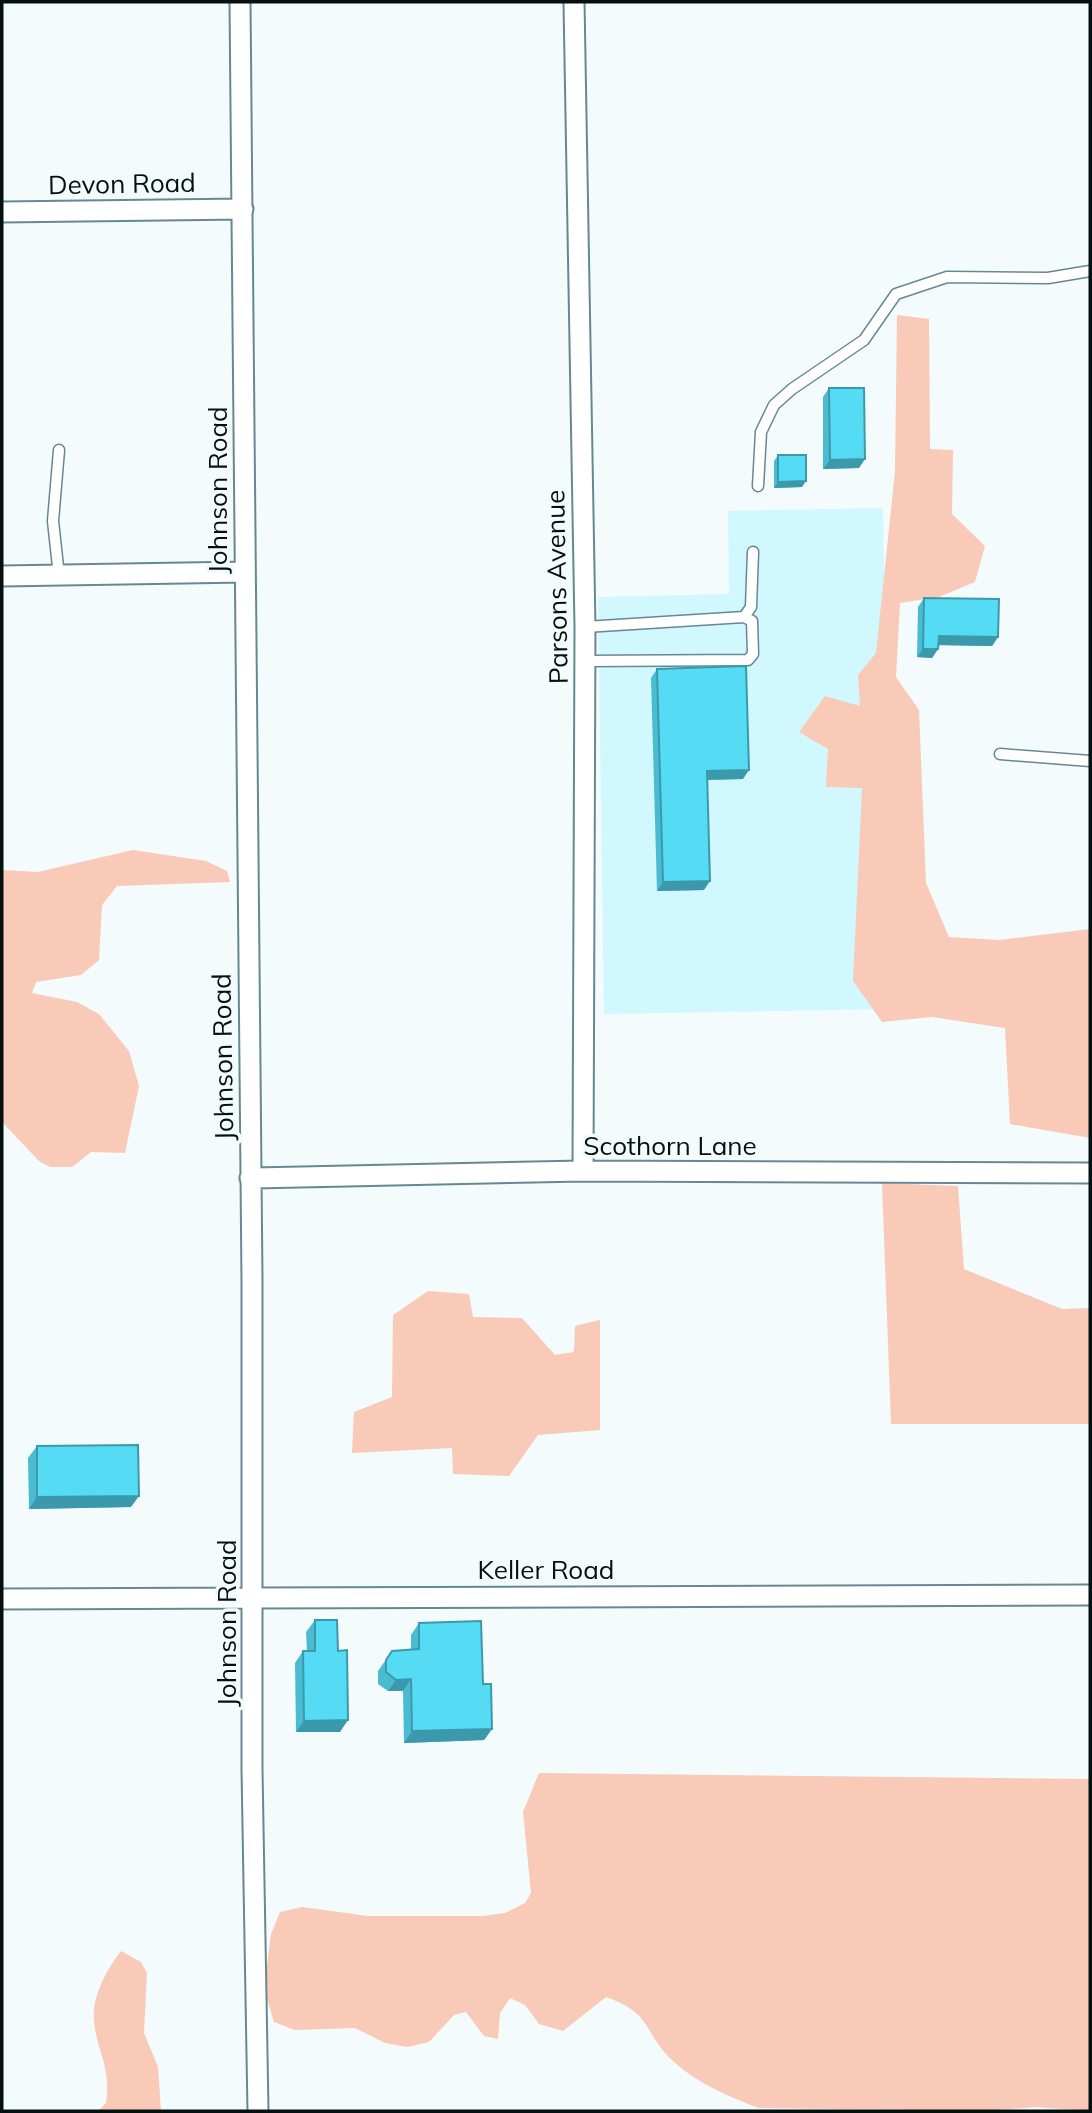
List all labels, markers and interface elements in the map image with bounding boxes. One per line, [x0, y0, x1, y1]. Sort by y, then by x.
street label: Devon Road [48, 166, 196, 201]
street label: Johnson Road [201, 406, 234, 574]
street label: Parsons Avenue [538, 490, 575, 685]
street label: Johnson Road [205, 973, 240, 1141]
street label: Scothorn Lane [583, 1129, 757, 1162]
street label: Johnson Road [210, 1539, 243, 1707]
street label: Keller Road [478, 1553, 614, 1586]

